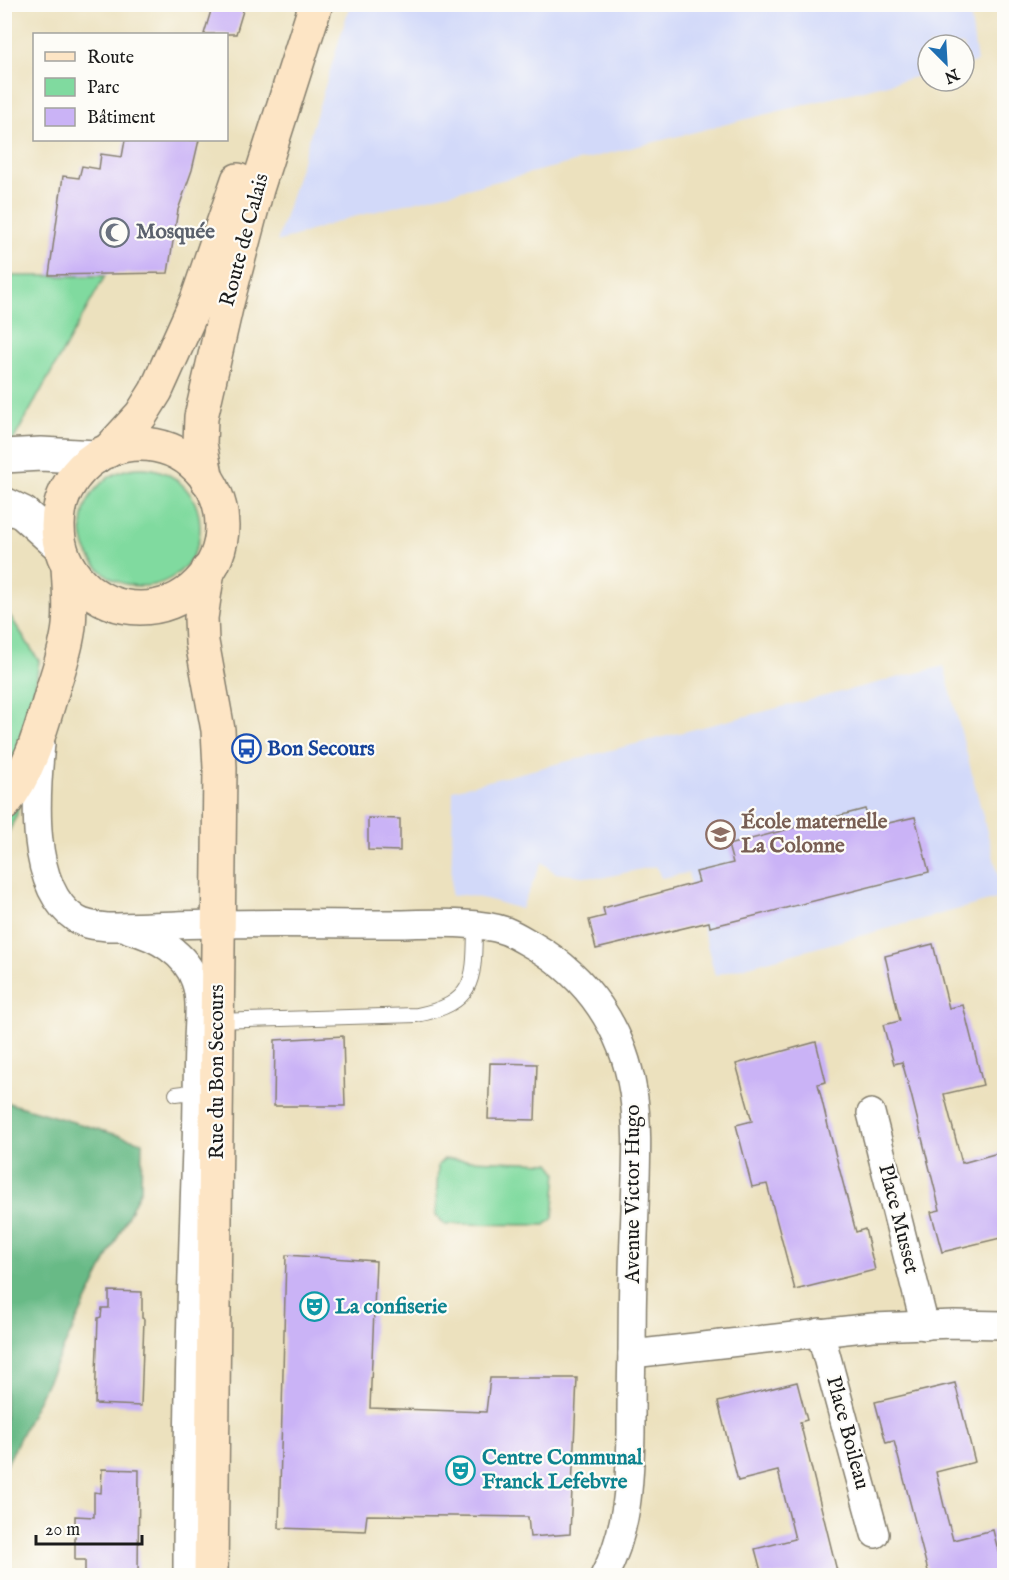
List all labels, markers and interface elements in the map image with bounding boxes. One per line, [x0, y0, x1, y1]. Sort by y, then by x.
legend [33, 33, 228, 141]
north arrow [916, 33, 976, 93]
text: Route [87, 47, 134, 70]
text: N [941, 63, 963, 87]
text: Parc [87, 77, 120, 100]
text: Bâtiment [87, 107, 156, 130]
street label: Route de Calais [214, 170, 276, 310]
mosque icon: Mosquée [99, 216, 131, 248]
place label: Mosquée [136, 219, 215, 246]
bus stop icon: Bon Secours [230, 733, 262, 765]
place label: Bon Secours [267, 736, 375, 763]
place label: École maternelle La Colonne [741, 808, 888, 860]
school or university icon: École maternelle La Colonne [704, 818, 736, 850]
street label: Rue du Bon Secours [204, 984, 231, 1160]
street label: Avenue Victor Hugo [620, 1104, 647, 1285]
street label: Place Musset [871, 1161, 925, 1277]
theatre icon: La confiserie [298, 1291, 330, 1323]
place label: La confiserie [335, 1294, 448, 1321]
street label: Place Boileau [819, 1373, 875, 1493]
place label: Centre Communal Franck Lefebvre [482, 1445, 644, 1496]
theatre icon: Centre Communal Franck Lefebvre [445, 1454, 477, 1486]
scale bar [36, 1508, 142, 1546]
text: 20 m [45, 1519, 80, 1542]

